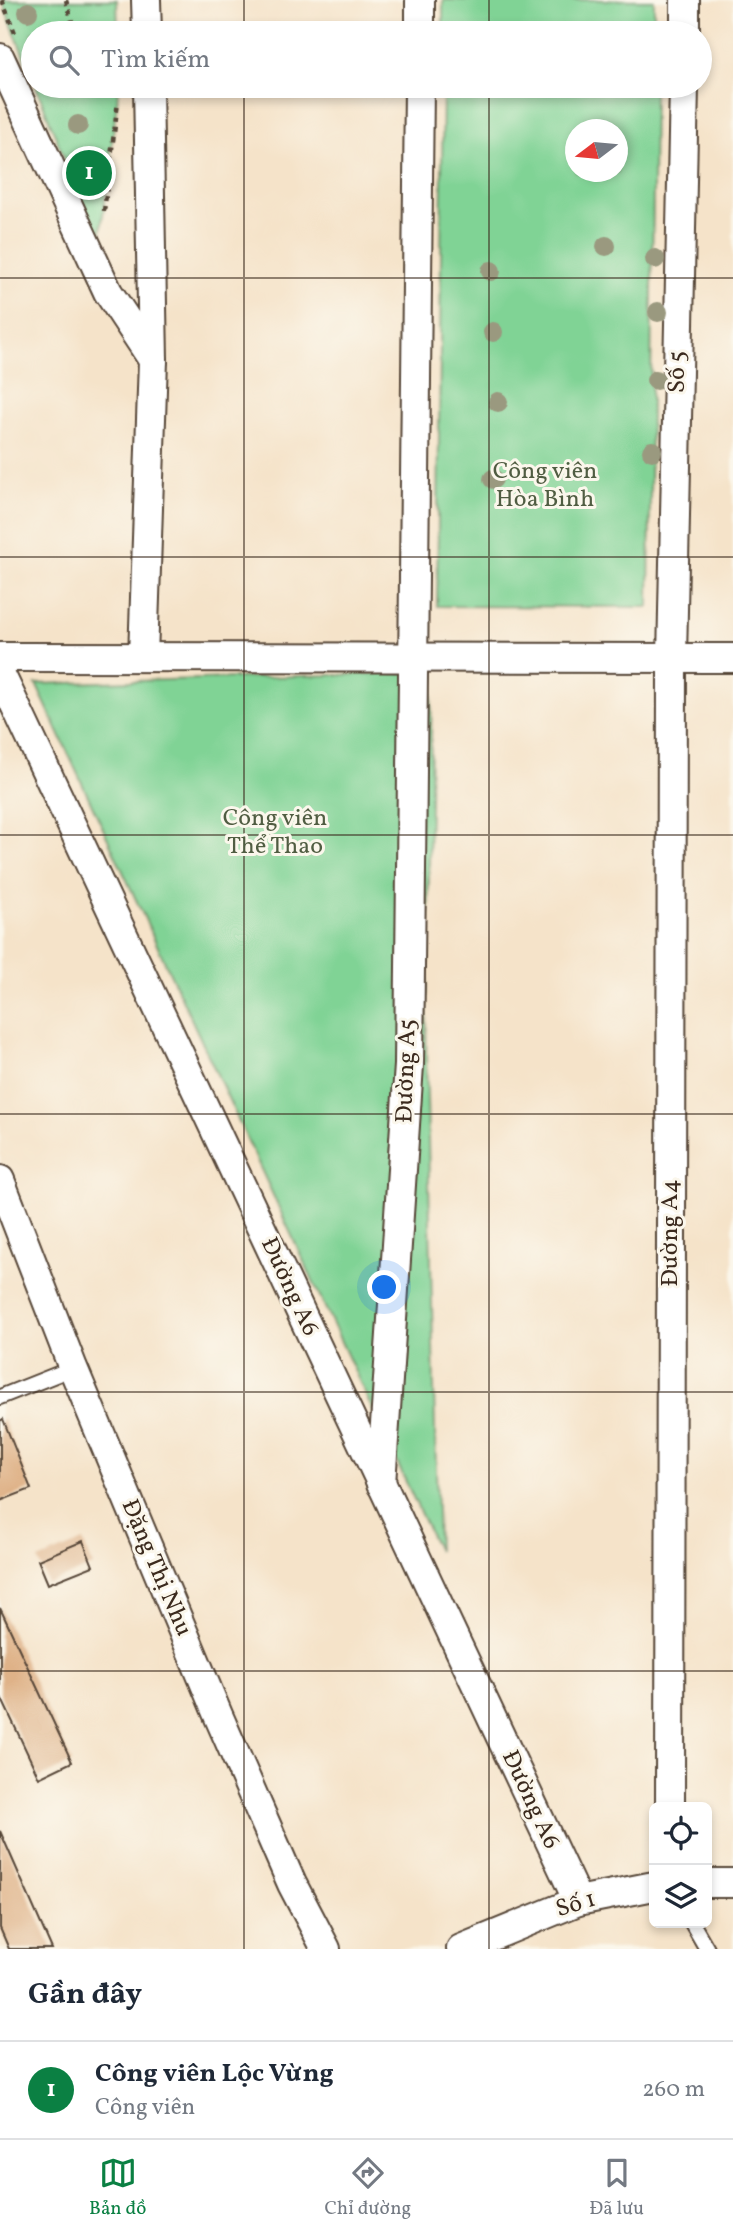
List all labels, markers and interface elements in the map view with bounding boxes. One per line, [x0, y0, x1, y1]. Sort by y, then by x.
search box [21, 21, 712, 98]
icon: search [45, 41, 83, 79]
text: Tìm kiếm [101, 42, 210, 78]
north arrow [565, 119, 628, 182]
pin: 1 [66, 147, 112, 199]
street label: Số 5 [661, 351, 695, 393]
park label: Công viên Hòa Bình [493, 455, 597, 517]
park label: Công viên Thể Thao [223, 802, 327, 864]
street label: Đường A5 [388, 1018, 426, 1124]
street label: Đường A4 [654, 1179, 688, 1287]
street label: Đường A6 [251, 1232, 327, 1342]
your location [367, 1270, 401, 1304]
street label: Đặng Thị Nhu [112, 1494, 200, 1642]
street label: Đường A6 [492, 1745, 568, 1855]
map controls [649, 1802, 712, 1928]
button: locate [649, 1802, 712, 1865]
button: layers [649, 1865, 712, 1928]
street label: Số 1 [552, 1883, 600, 1927]
text: Gần đây [28, 1974, 142, 2016]
text: Công viên Lộc Vừng [95, 2056, 334, 2092]
text: 1 [46, 2074, 56, 2106]
text: 260 m [642, 2074, 705, 2106]
text: Công viên [95, 2092, 195, 2124]
tab: Bản đồ [89, 2154, 146, 2222]
tab: Chỉ đường [324, 2154, 411, 2222]
tab: Đã lưu [589, 2154, 644, 2222]

